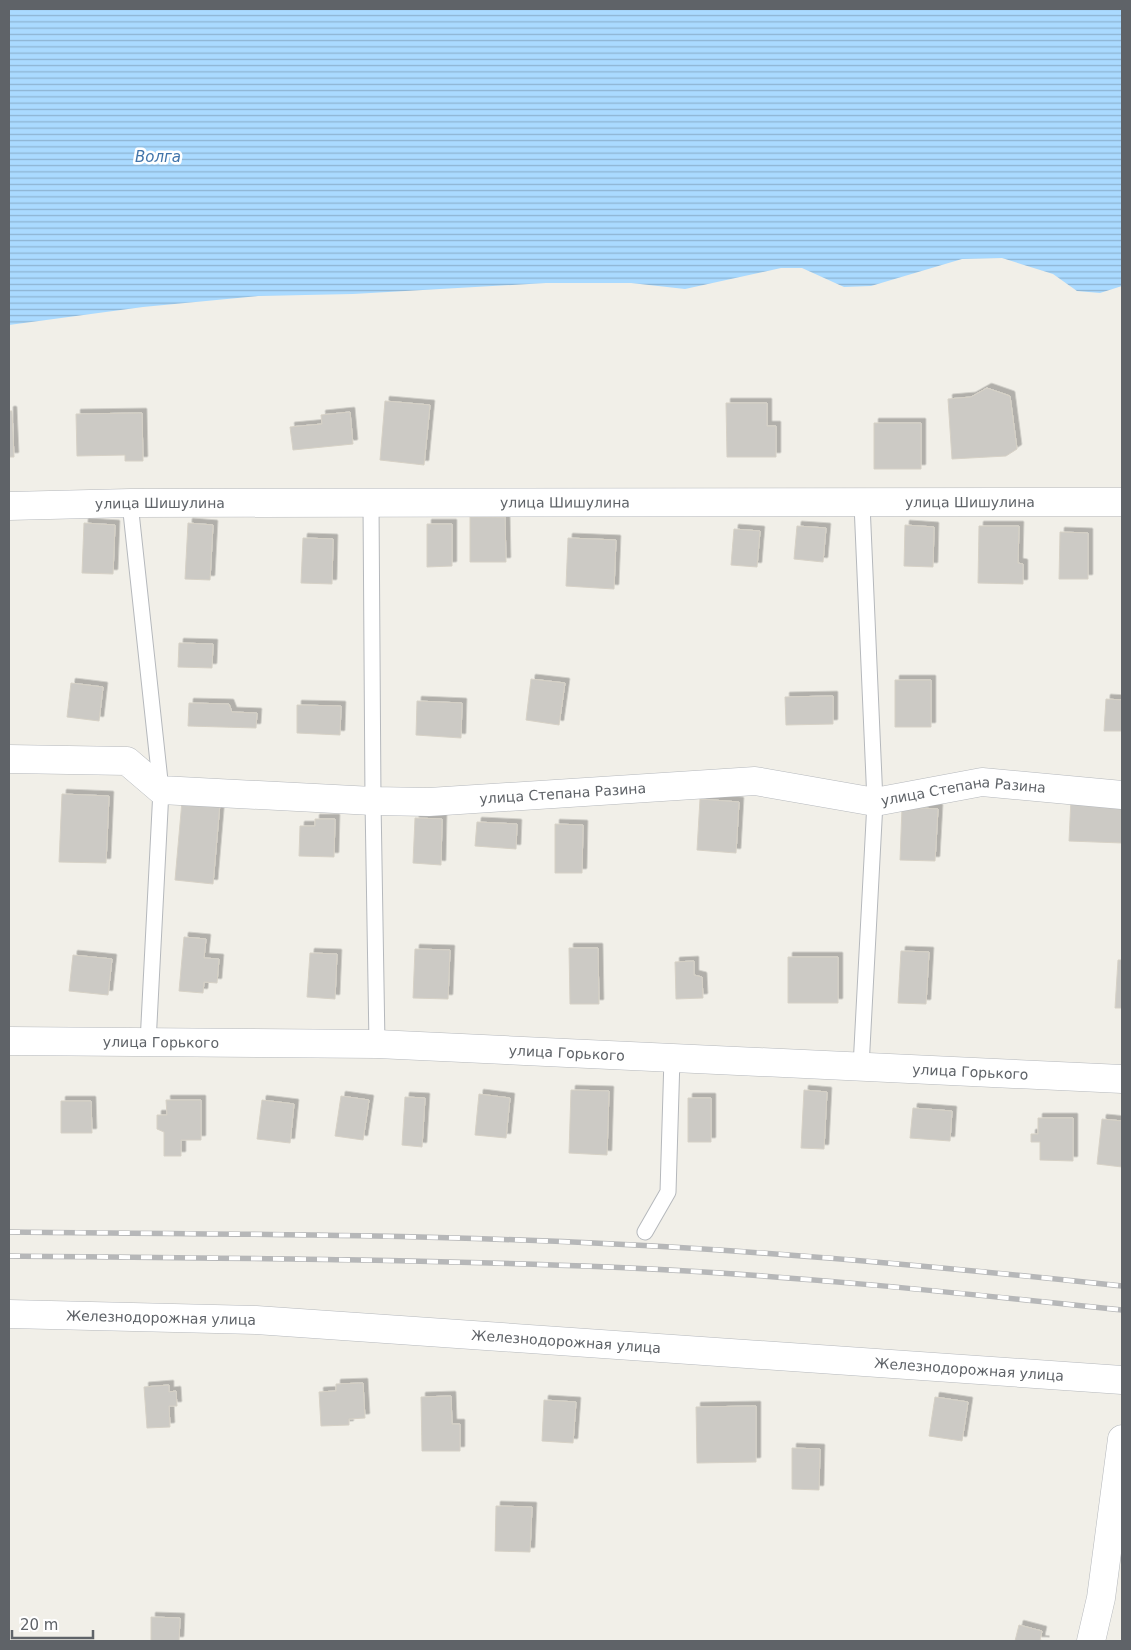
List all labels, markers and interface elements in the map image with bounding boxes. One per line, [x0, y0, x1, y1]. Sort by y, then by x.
water label: Волга [135, 148, 181, 166]
street label: улица Шишулина [500, 494, 630, 511]
street label: улица Шишулина [905, 494, 1035, 510]
street label: улица Шишулина [95, 495, 225, 512]
street label: улица Степана Разина [880, 774, 1047, 809]
street label: улица Степана Разина [479, 780, 646, 807]
street label: улица Горького [103, 1034, 219, 1051]
street label: улица Горького [508, 1042, 625, 1064]
street label: улица Горького [912, 1061, 1029, 1083]
street label: Железнодорожная улица [66, 1307, 256, 1328]
street label: Железнодорожная улица [471, 1327, 661, 1356]
street label: Железнодорожная улица [874, 1355, 1065, 1384]
scale bar [12, 1608, 94, 1640]
text: 20 m [20, 1616, 58, 1634]

